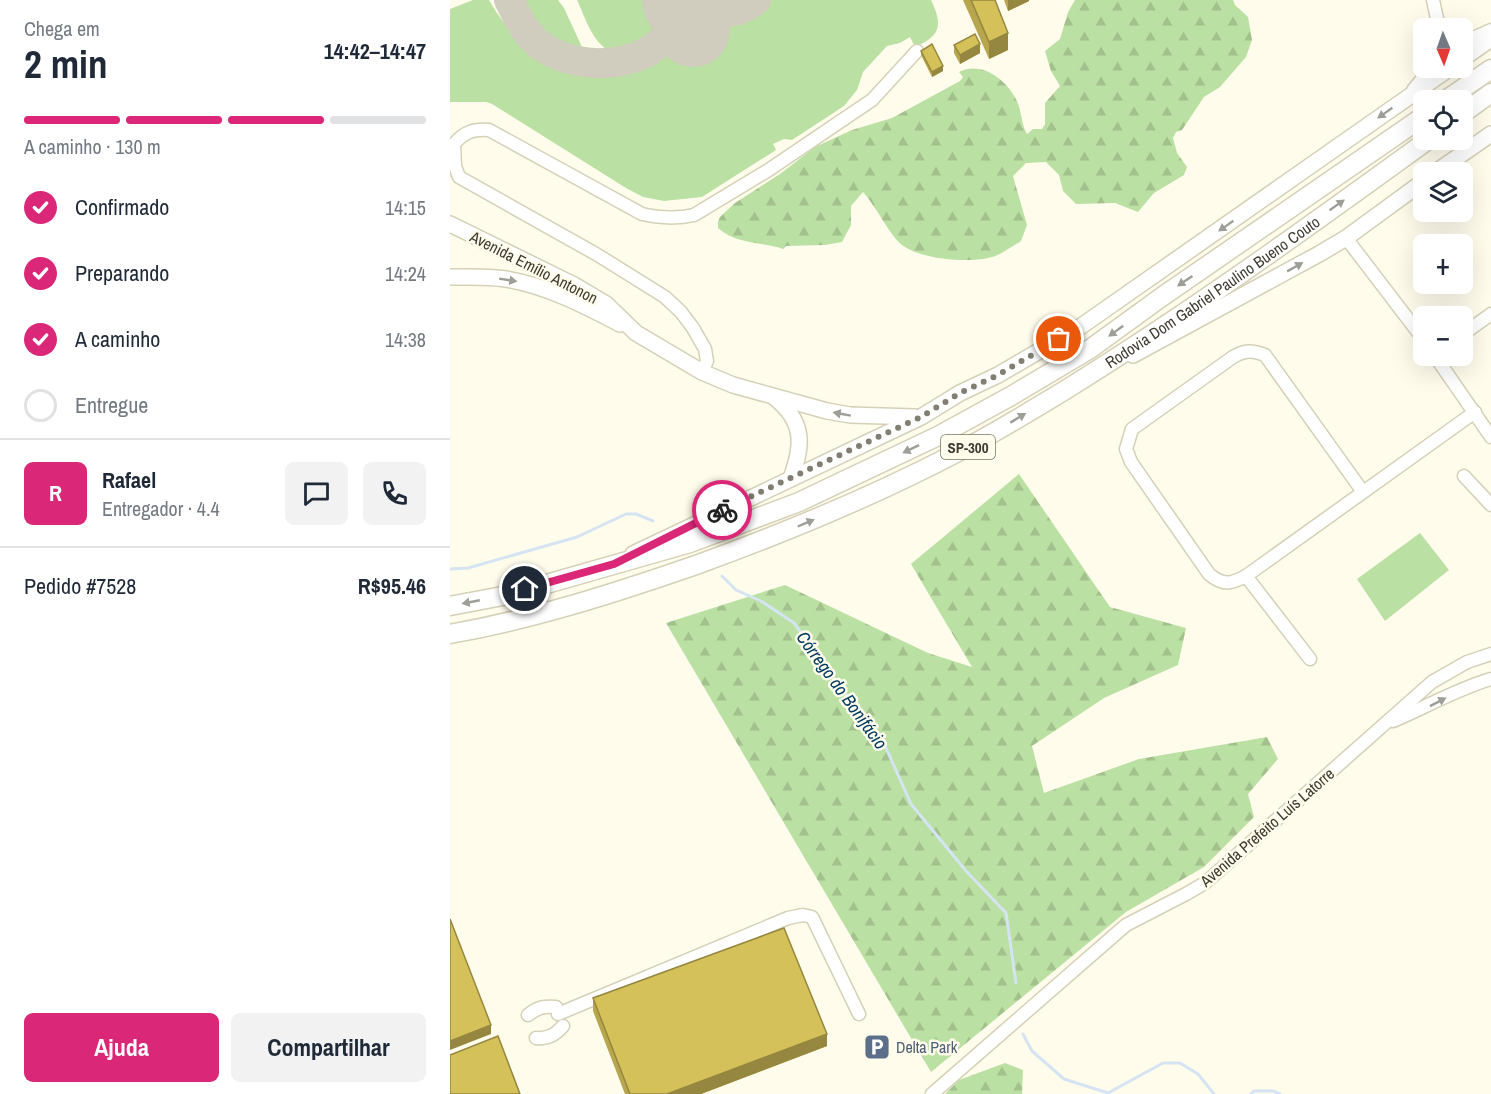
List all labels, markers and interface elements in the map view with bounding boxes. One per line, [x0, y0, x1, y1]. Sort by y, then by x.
text: Chega em [24, 15, 100, 42]
north arrow [1413, 18, 1473, 78]
map controls [1413, 18, 1473, 366]
text: 14:42–14:47 [324, 36, 426, 66]
text: 2 min [24, 38, 108, 90]
button: locate [1413, 90, 1473, 150]
one-way arrow [1378, 107, 1394, 119]
text: A caminho · 130 m [24, 133, 161, 160]
button: layers [1413, 162, 1473, 222]
icon: check [24, 191, 57, 224]
text: Confirmado [75, 192, 169, 222]
text: 14:15 [385, 194, 426, 221]
one-way arrow [1329, 199, 1345, 211]
street label: Rodovia Dom Gabriel Paulino Bueno Couto [1101, 211, 1324, 373]
one-way arrow [1218, 220, 1234, 232]
street label: Avenida Emílio Antonon [465, 225, 602, 309]
button: + [1413, 234, 1473, 294]
icon: check [24, 257, 57, 290]
text: Preparando [75, 258, 169, 288]
text: 14:24 [385, 260, 426, 287]
one-way arrow [1287, 262, 1304, 272]
one-way arrow [1178, 275, 1194, 287]
one-way arrow [499, 276, 518, 285]
button: − [1413, 306, 1473, 366]
pin [1033, 313, 1084, 364]
icon: bag [1042, 322, 1075, 355]
icon: check [24, 323, 57, 356]
text: A caminho [75, 324, 160, 354]
one-way arrow [1108, 324, 1124, 337]
text: 14:38 [385, 326, 426, 353]
text: Entregue [75, 390, 148, 420]
one-way arrow [832, 409, 851, 418]
one-way arrow [1010, 412, 1026, 423]
road number: SP-300 [941, 435, 995, 459]
one-way arrow [903, 445, 920, 454]
button: chat [285, 462, 348, 525]
button: phone [363, 462, 426, 525]
text: Rafael [102, 465, 156, 495]
text: R [49, 478, 62, 508]
courier [692, 480, 752, 540]
icon: bike [706, 494, 739, 527]
text: Entregador · 4.4 [102, 495, 220, 522]
one-way arrow [797, 518, 815, 528]
pin [499, 563, 550, 614]
text: Pedido #7528 [24, 571, 136, 601]
text: R$95.46 [358, 571, 426, 601]
icon: home [508, 572, 541, 605]
one-way arrow [461, 598, 480, 607]
water label: Córrego do Bonifácio [791, 626, 893, 754]
one-way arrow [1429, 697, 1446, 706]
street label: Avenida Prefeito Luís Latorre [1194, 763, 1339, 892]
button: Ajuda [24, 1013, 219, 1082]
button: Compartilhar [231, 1013, 426, 1082]
parking icon: Delta Park [862, 1032, 892, 1062]
place label: Delta Park [896, 1036, 958, 1058]

